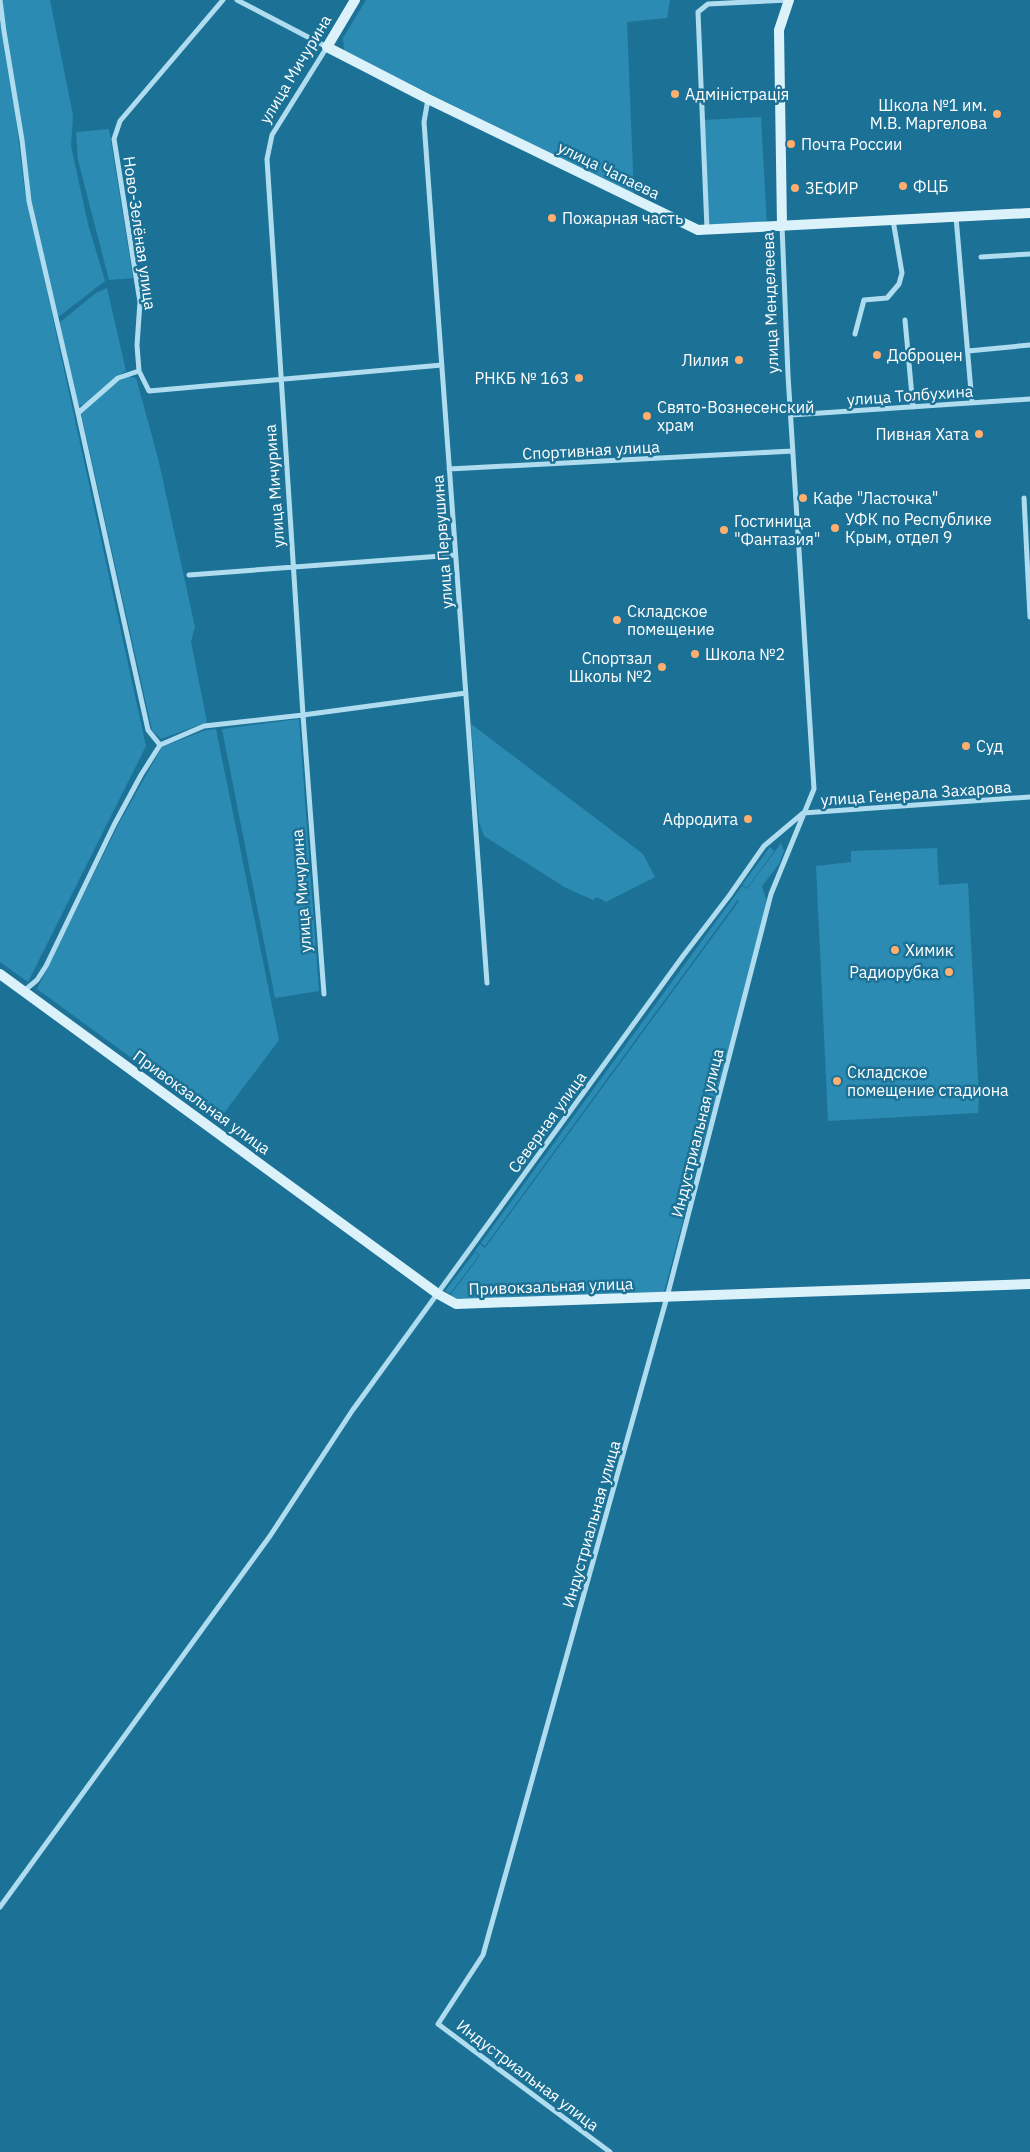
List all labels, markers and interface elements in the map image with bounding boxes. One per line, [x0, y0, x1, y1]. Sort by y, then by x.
street label: улица Мичурина [255, 10, 336, 127]
place label: Адміністрація [685, 84, 789, 104]
marker: Адміністрація [669, 88, 681, 100]
place label: Школа №1 им. М.В. Маргелова [870, 95, 987, 133]
marker: Школа №1 им. М.В. Маргелова [991, 108, 1003, 120]
place label: Почта России [801, 134, 902, 154]
street label: улица Чапаева [555, 137, 664, 203]
marker: Почта России [785, 138, 797, 150]
street label: Ново-Зелёная улица [119, 155, 161, 312]
place label: ФЦБ [913, 176, 948, 196]
place label: ЗЕФИР [805, 178, 859, 198]
marker: ФЦБ [897, 180, 909, 192]
marker: ЗЕФИР [789, 182, 801, 194]
place label: Пожарная часть [562, 208, 683, 228]
marker: Пожарная часть [546, 212, 558, 224]
street label: улица Менделеева [758, 231, 782, 374]
place label: Доброцен [887, 345, 963, 365]
marker: Доброцен [871, 349, 883, 361]
place label: Лилия [682, 350, 729, 370]
marker: Лилия [733, 354, 745, 366]
place label: РНКБ № 163 [474, 368, 569, 388]
marker: РНКБ № 163 [573, 372, 585, 384]
street label: улица Толбухина [846, 381, 974, 409]
place label: Свято-Вознесенский храм [657, 397, 815, 435]
marker: Свято-Вознесенский храм [641, 410, 653, 422]
street label: улица Мичурина [260, 423, 288, 548]
place label: Пивная Хата [876, 424, 969, 444]
marker: Пивная Хата [973, 428, 985, 440]
street label: Спортивная улица [522, 436, 661, 464]
street label: улица Первушина [427, 474, 457, 610]
place label: Кафе "Ласточка" [813, 488, 938, 508]
marker: Кафе "Ласточка" [797, 492, 809, 504]
place label: УФК по Республике Крым, отдел 9 [845, 509, 992, 547]
place label: Гостиница "Фантазия" [734, 511, 821, 549]
marker: УФК по Республике Крым, отдел 9 [829, 522, 841, 534]
marker: Гостиница "Фантазия" [718, 524, 730, 536]
place label: Складское помещение [627, 601, 715, 639]
marker: Складское помещение [611, 614, 623, 626]
place label: Школа №2 [705, 644, 785, 664]
place label: Спортзал Школы №2 [569, 648, 652, 686]
marker: Школа №2 [689, 648, 701, 660]
marker: Спортзал Школы №2 [656, 661, 668, 673]
place label: Суд [976, 736, 1004, 756]
marker: Суд [960, 740, 972, 752]
street label: улица Генерала Захарова [820, 776, 1012, 810]
place label: Афродита [663, 809, 738, 829]
marker: Афродита [742, 813, 754, 825]
street label: улица Мичурина [287, 828, 315, 953]
place label: Химик [905, 940, 954, 960]
marker: Химик [889, 944, 901, 956]
place label: Радиорубка [849, 962, 939, 982]
marker: Радиорубка [943, 966, 955, 978]
street label: Привокзальная улица [129, 1045, 275, 1159]
street label: Индустриальная улица [666, 1046, 728, 1219]
place label: Складское помещение стадиона [847, 1062, 1009, 1100]
street label: Северная улица [504, 1067, 591, 1177]
marker: Складское помещение стадиона [831, 1075, 843, 1087]
street label: Привокзальная улица [468, 1273, 634, 1299]
street label: Индустриальная улица [558, 1438, 625, 1610]
street label: Индустриальная улица [453, 2015, 603, 2135]

